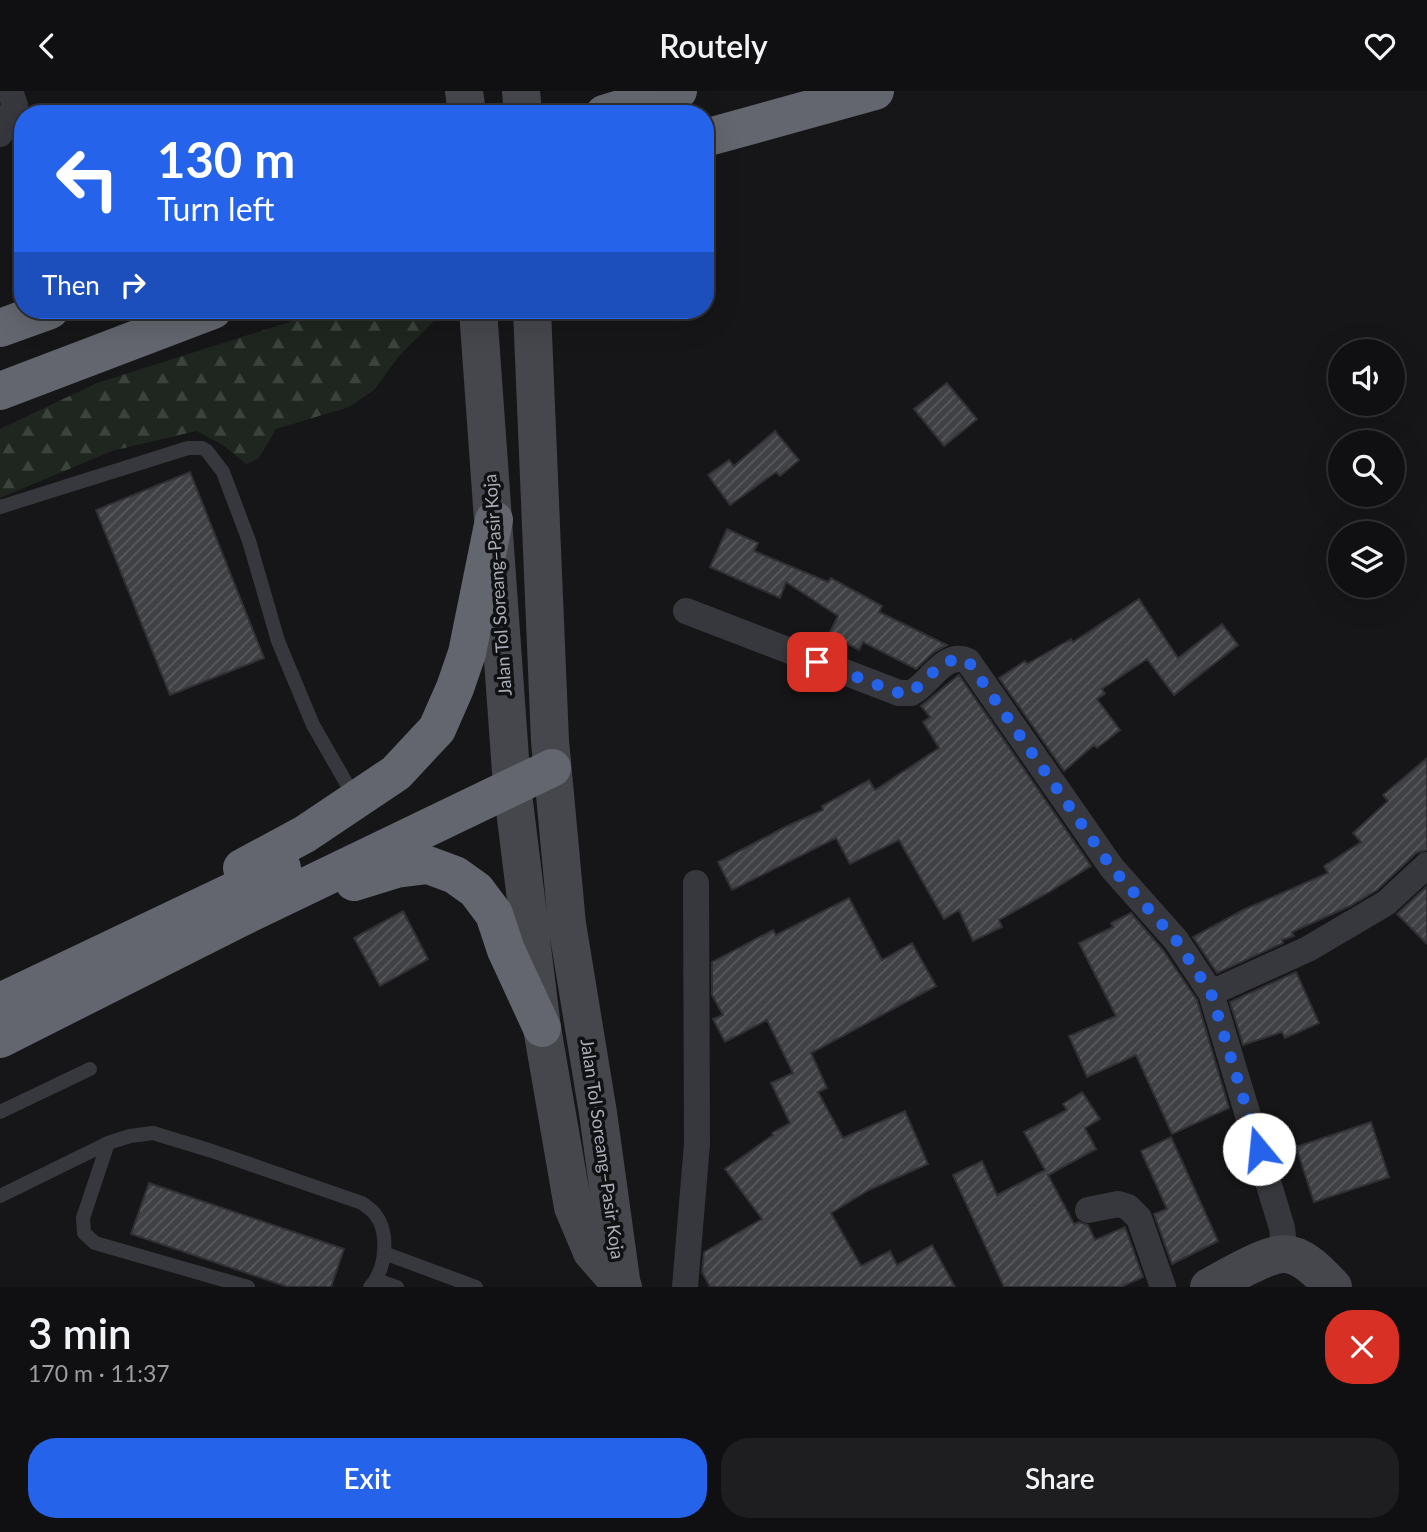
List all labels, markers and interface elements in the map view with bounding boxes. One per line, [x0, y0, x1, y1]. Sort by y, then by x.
text: Routely [659, 26, 768, 65]
icon: back [28, 27, 66, 65]
icon: heart [1361, 27, 1399, 65]
text: 130 m [157, 130, 295, 188]
icon: left [42, 133, 133, 224]
text: Turn left [157, 189, 274, 228]
icon: right [114, 266, 152, 304]
text: Then [42, 269, 100, 301]
map controls [1328, 339, 1405, 598]
button: sound [1328, 339, 1405, 416]
button: search [1328, 430, 1405, 507]
street label: Jalan Tol Soreang–Pasir Koja [478, 473, 516, 697]
button: layers [1328, 521, 1405, 598]
pin [787, 632, 847, 692]
icon: arrive [798, 643, 836, 681]
street label: Jalan Tol Soreang–Pasir Koja [577, 1037, 629, 1261]
position arrow [1222, 1112, 1296, 1186]
text: 3 min [28, 1308, 132, 1358]
button: close [1325, 1310, 1399, 1384]
text: 170 m · 11:37 [28, 1359, 170, 1387]
button: Exit [28, 1438, 707, 1518]
button: Share [721, 1438, 1399, 1518]

